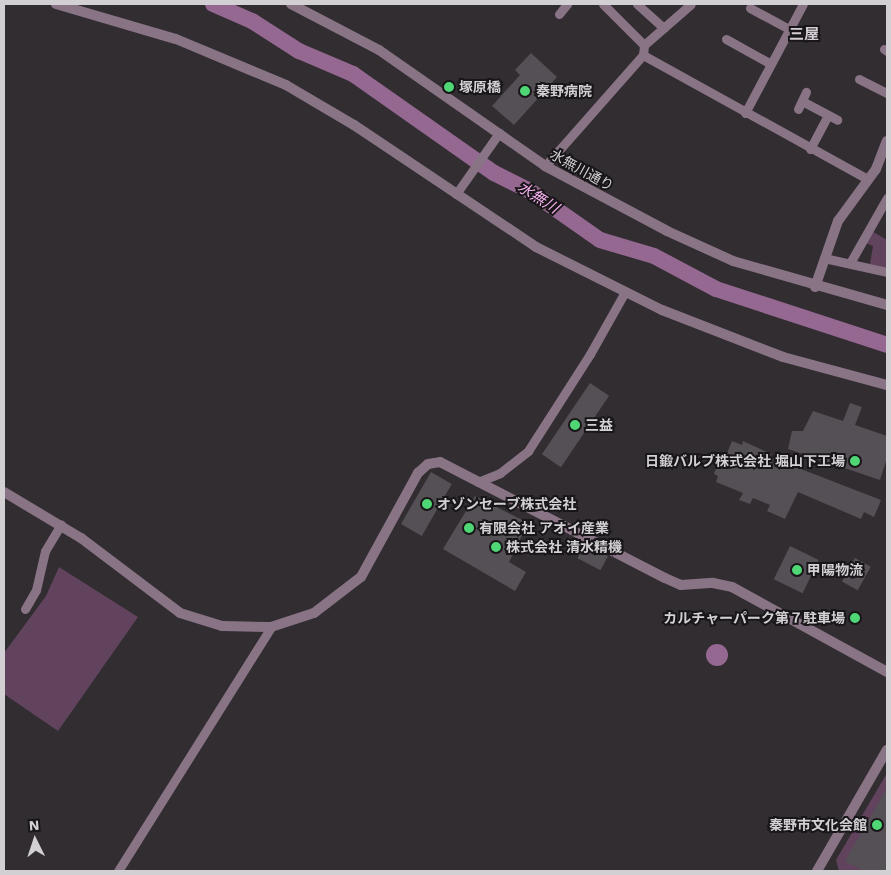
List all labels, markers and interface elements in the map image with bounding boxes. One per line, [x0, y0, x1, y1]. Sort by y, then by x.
district label: 三屋 [789, 26, 819, 44]
place label: 塚原橋 [459, 79, 501, 95]
marker: 塚原橋 [443, 81, 455, 93]
place label: 秦野病院 [536, 83, 592, 99]
marker: 秦野病院 [518, 84, 532, 98]
street label: 水無川通り [547, 146, 617, 194]
water label: 水無川 [514, 178, 562, 218]
place label: 三益 [585, 417, 613, 433]
marker: 三益 [569, 419, 581, 431]
place label: 日鍛バルブ株式会社 堀山下工場 [645, 453, 845, 469]
marker: 日鍛バルブ株式会社 堀山下工場 [849, 455, 861, 467]
place label: オゾンセーブ株式会社 [437, 496, 577, 512]
marker: オゾンセーブ株式会社 [421, 498, 433, 510]
place label: 有限会社 アオイ産業 [479, 520, 609, 536]
marker: 有限会社 アオイ産業 [463, 522, 475, 534]
place label: 株式会社 清水精機 [506, 539, 622, 555]
marker: 株式会社 清水精機 [490, 541, 502, 553]
place label: 甲陽物流 [807, 562, 863, 578]
marker: 甲陽物流 [791, 564, 803, 576]
place label: カルチャーパーク第７駐車場 [663, 610, 845, 626]
marker: カルチャーパーク第７駐車場 [849, 612, 861, 624]
north arrow [10, 815, 60, 865]
text: N [28, 817, 40, 833]
place label: 秦野市文化会館 [769, 817, 867, 833]
marker: 秦野市文化会館 [871, 819, 883, 831]

